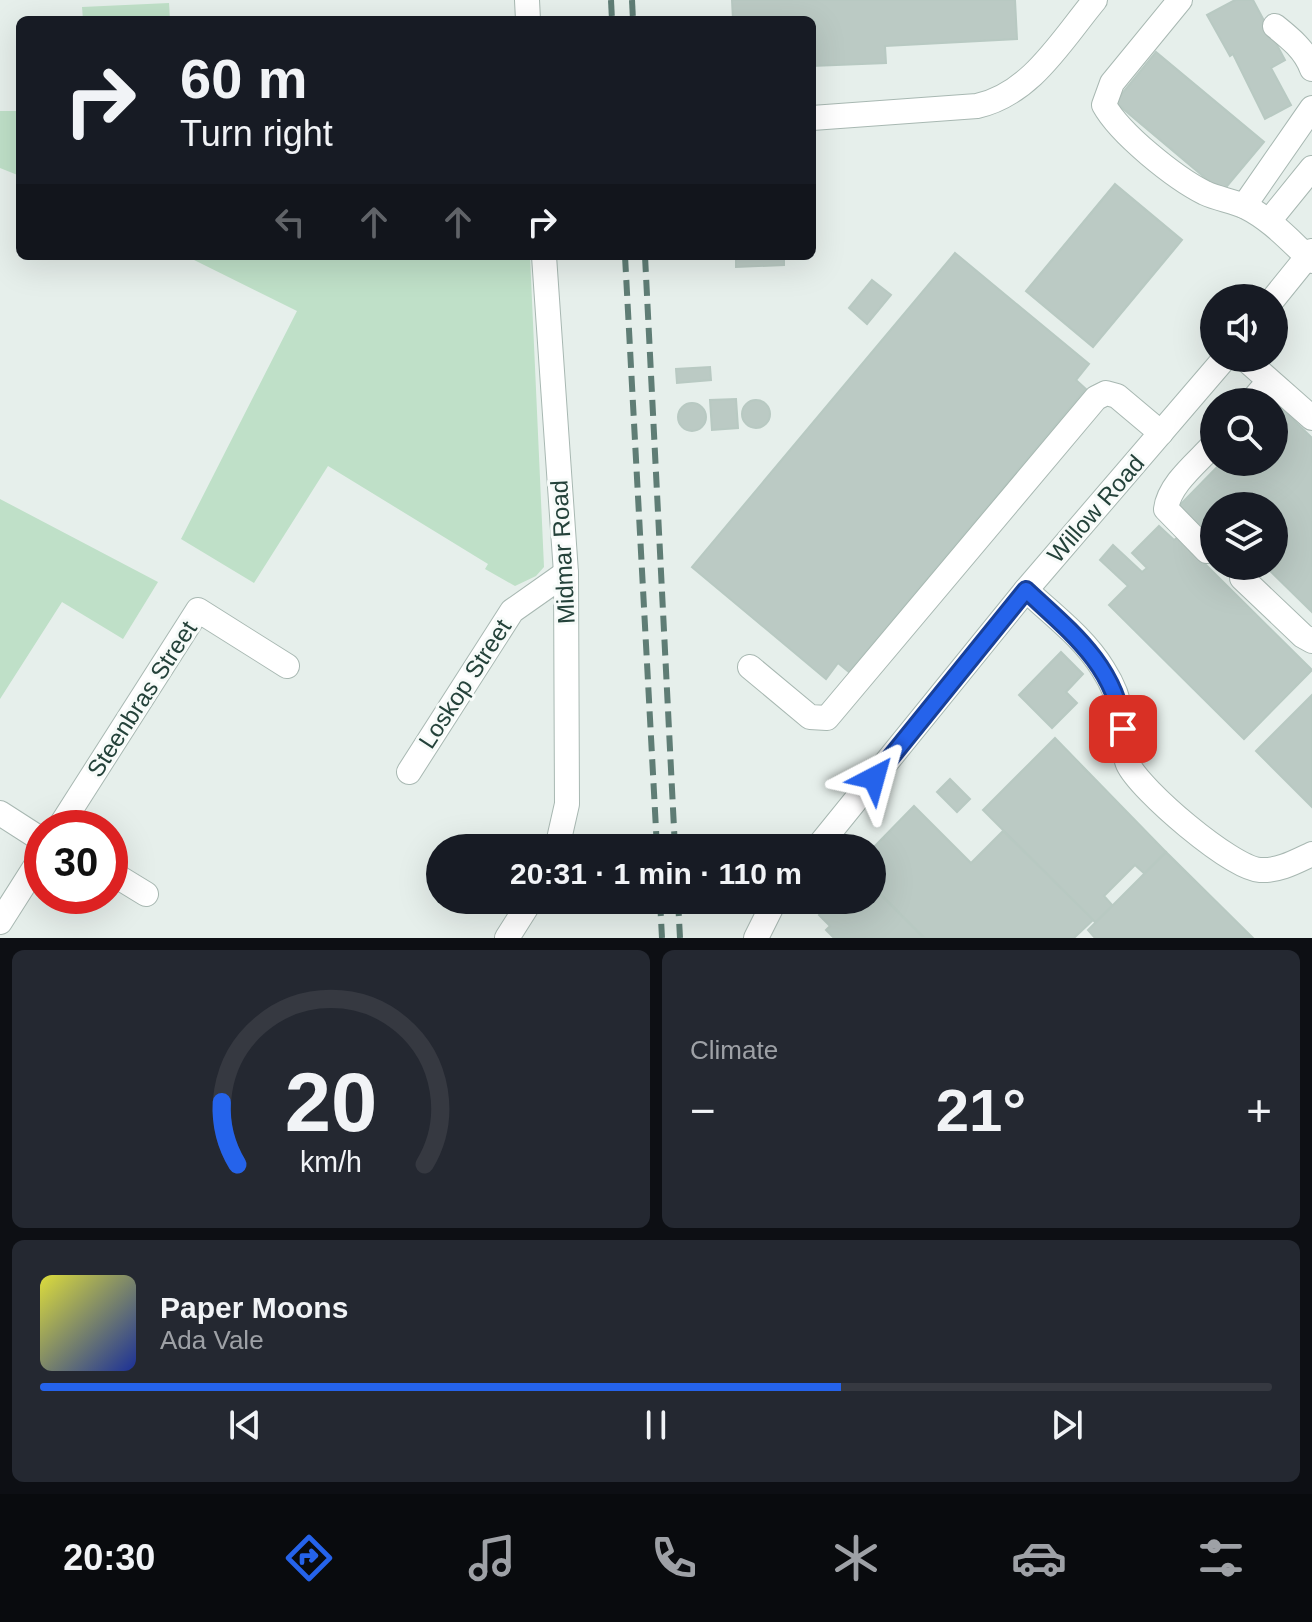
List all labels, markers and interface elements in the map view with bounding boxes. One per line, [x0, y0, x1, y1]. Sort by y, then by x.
text: 60 m [180, 47, 308, 110]
icon: right [48, 48, 152, 152]
text: Turn right [180, 113, 333, 154]
icon: left [268, 200, 312, 244]
icon: ahead [352, 200, 396, 244]
icon: ahead [436, 200, 480, 244]
icon: right [520, 200, 564, 244]
map controls [1200, 284, 1288, 580]
button: sound [1200, 284, 1288, 372]
button: search [1200, 388, 1288, 476]
street label: Willow Road [1042, 449, 1150, 568]
street label: Midmar Road [545, 479, 580, 625]
button: layers [1200, 492, 1288, 580]
street label: Loskop Street [413, 614, 516, 753]
street label: Steenbras Street [81, 616, 202, 782]
pin [1089, 695, 1157, 763]
icon: arrive [1101, 707, 1145, 751]
position arrow [832, 736, 916, 820]
speed limit sign: 30 [24, 810, 128, 914]
text: 20:31 · 1 min · 110 m [510, 857, 802, 890]
text: Climate [690, 1035, 778, 1065]
text: 20 [285, 1056, 377, 1149]
text: 21° [936, 1077, 1026, 1144]
text: − [690, 1086, 716, 1135]
text: + [1246, 1086, 1272, 1135]
text: km/h [300, 1146, 362, 1178]
text: Paper Moons [160, 1291, 348, 1324]
text: Ada Vale [160, 1325, 264, 1355]
icon: previous [223, 1403, 267, 1447]
icon: pause [634, 1403, 678, 1447]
icon: next [1045, 1403, 1089, 1447]
icon: directions [281, 1530, 337, 1586]
icon: music [464, 1530, 520, 1586]
icon: phone [646, 1530, 702, 1586]
icon: climate [828, 1530, 884, 1586]
icon: car [1011, 1530, 1067, 1586]
icon: filters [1193, 1530, 1249, 1586]
text: 20:30 [63, 1537, 155, 1578]

